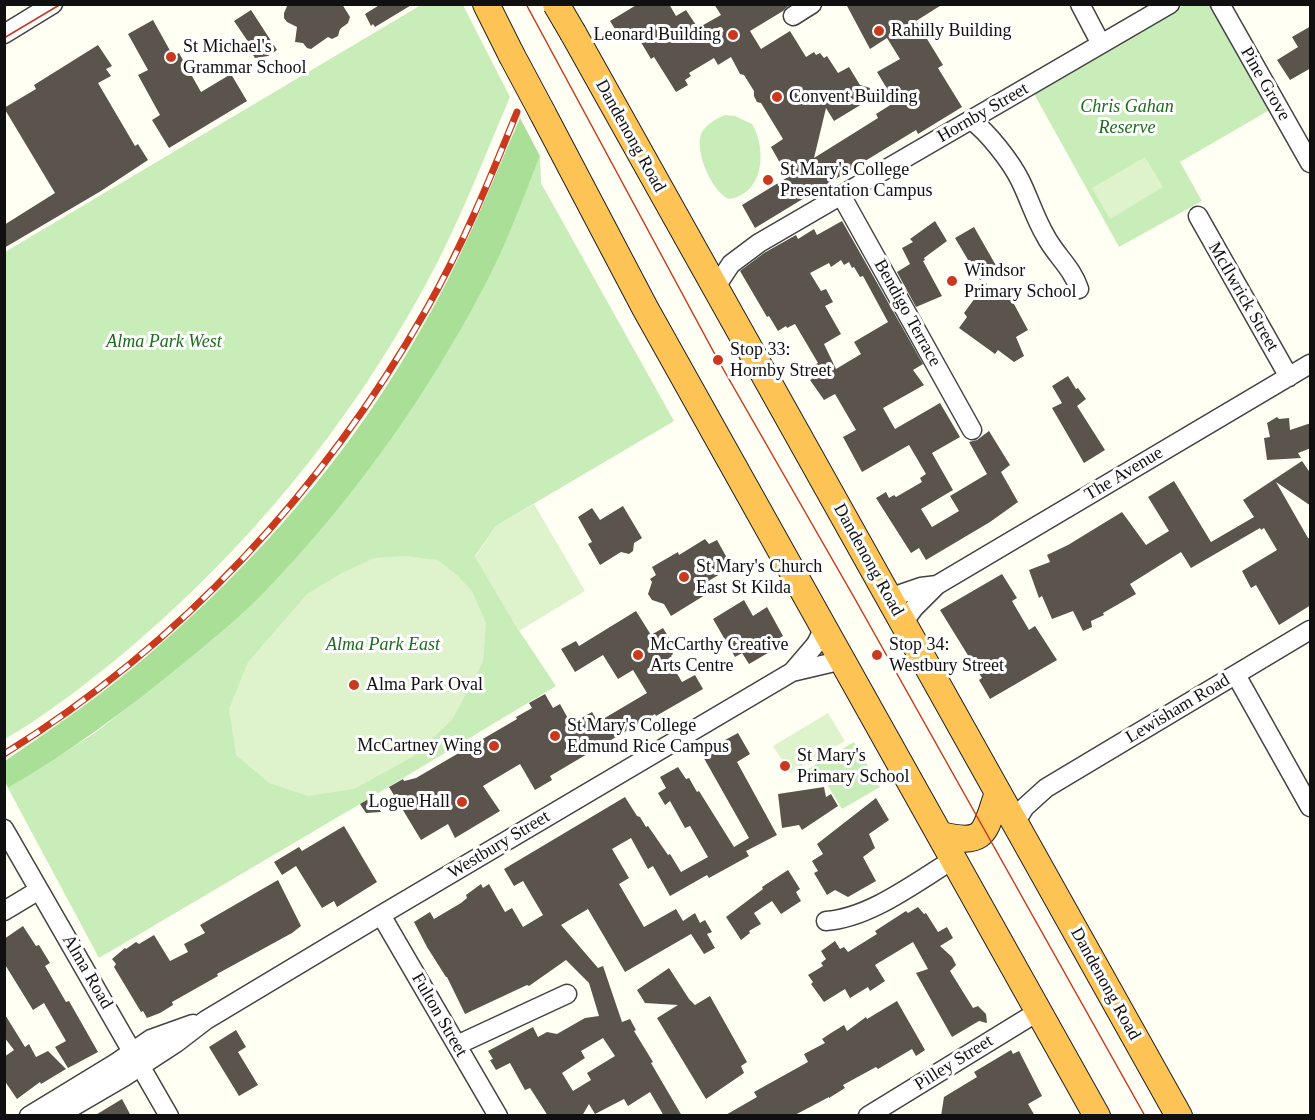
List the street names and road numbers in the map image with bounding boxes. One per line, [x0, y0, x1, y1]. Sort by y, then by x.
street label: Pine Grove [1235, 43, 1295, 125]
street label: Dandenong Road [590, 76, 670, 196]
street label: Hornby Street [934, 78, 1032, 148]
street label: McIlwrick Street [1203, 239, 1283, 355]
street label: Bendigo Terrace [869, 256, 945, 370]
street label: The Avenue [1081, 442, 1167, 506]
street label: Dandenong Road [828, 500, 908, 620]
street label: Lewisham Road [1122, 669, 1234, 749]
street label: Westbury Street [444, 806, 554, 884]
street label: Dandenong Road [1065, 924, 1145, 1044]
street label: Alma Road [57, 931, 117, 1013]
street label: Fulton Street [406, 969, 472, 1061]
street label: Pilley Street [911, 1030, 997, 1096]

